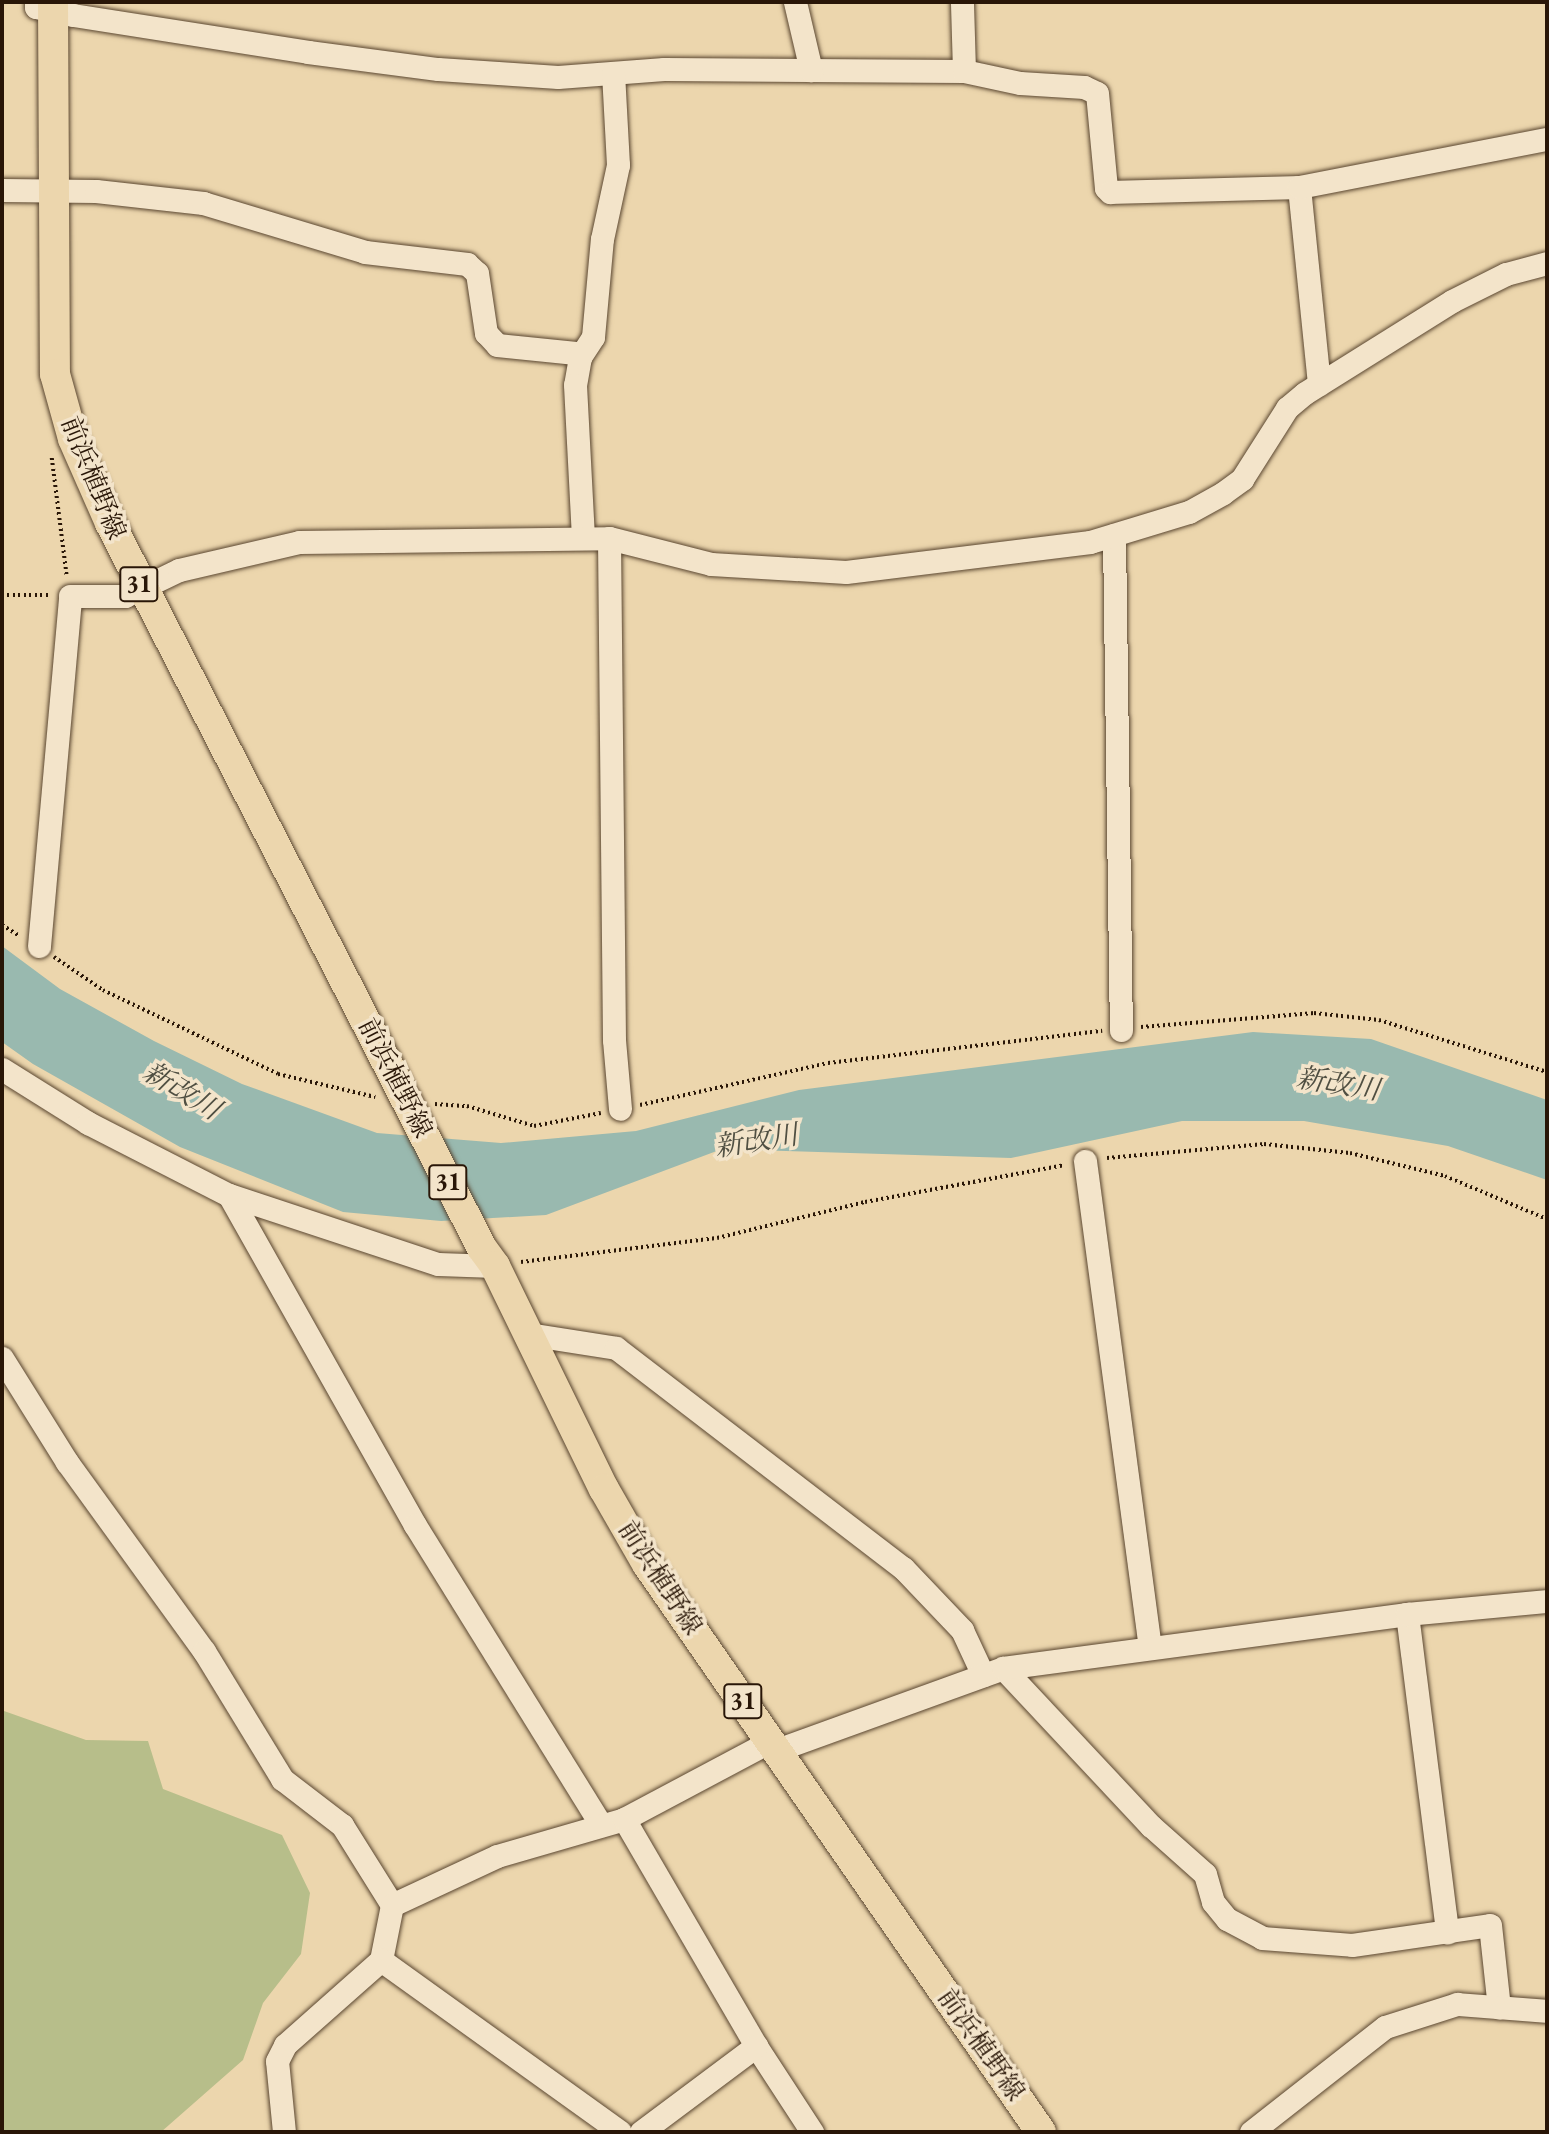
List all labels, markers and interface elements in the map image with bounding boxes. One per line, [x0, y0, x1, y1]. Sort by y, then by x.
street label: 前浜植野線 [54, 412, 132, 544]
road number: 31 [118, 564, 160, 604]
street label: 前浜植野線 [352, 1013, 438, 1143]
water label: 新改川 [137, 1054, 227, 1126]
water label: 新改川 [1294, 1060, 1382, 1106]
water label: 新改川 [712, 1117, 800, 1163]
road number: 31 [427, 1162, 469, 1202]
street label: 前浜植野線 [612, 1515, 708, 1641]
road number: 31 [722, 1680, 764, 1722]
street label: 前浜植野線 [931, 1983, 1031, 2107]

